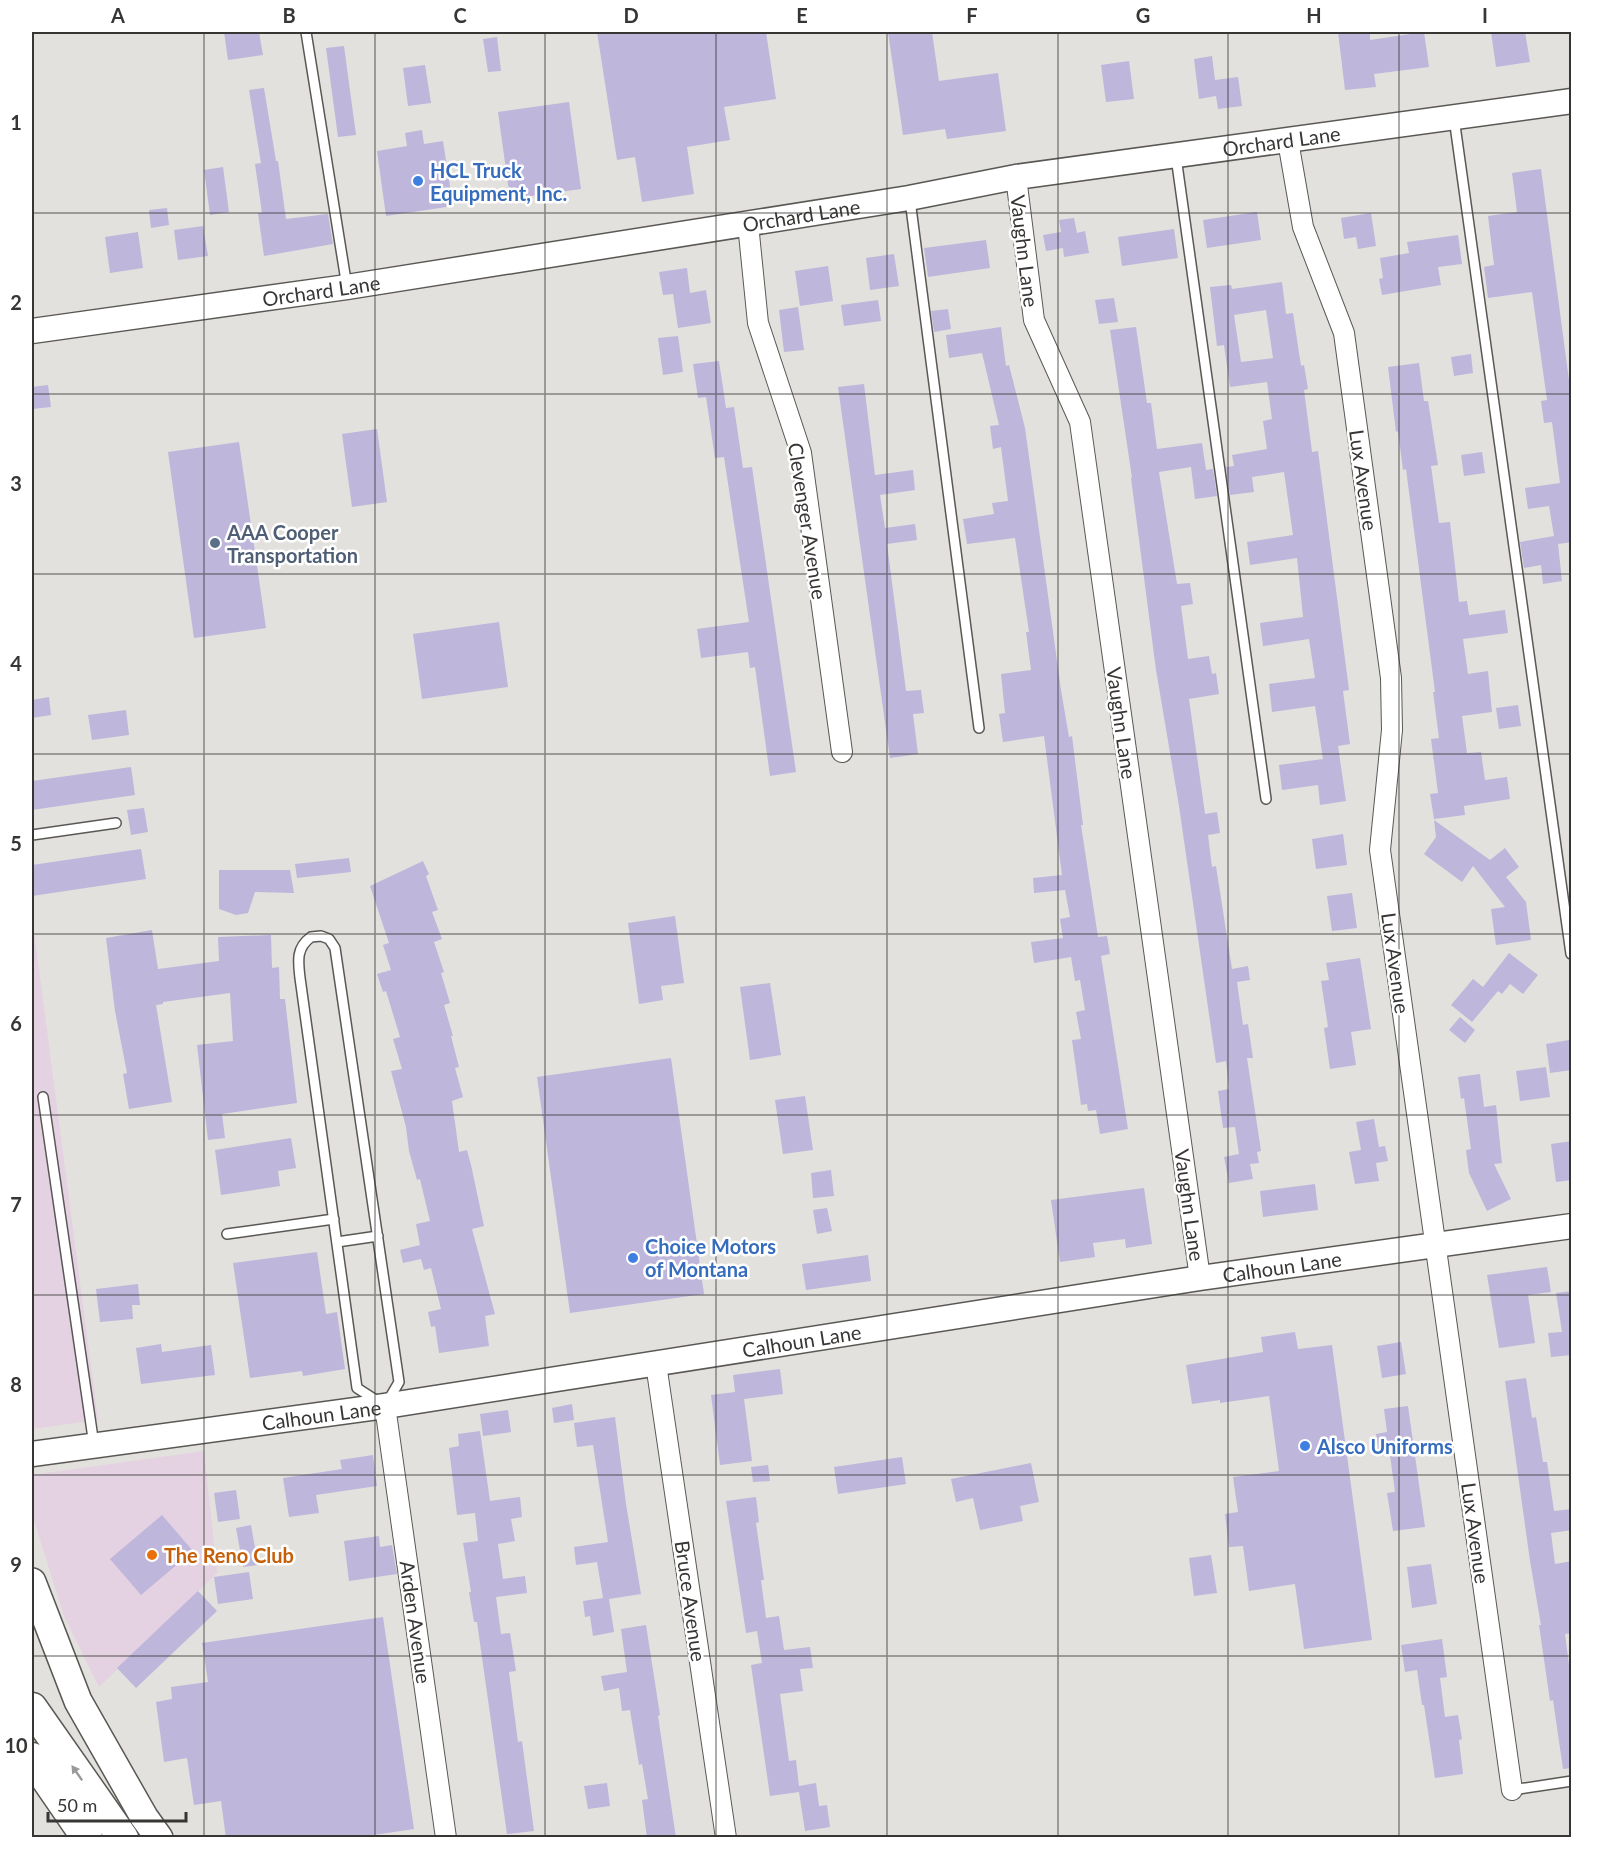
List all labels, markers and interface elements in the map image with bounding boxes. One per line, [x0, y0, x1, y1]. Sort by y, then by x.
text: A [110, 3, 125, 27]
text: B [282, 3, 296, 27]
text: C [453, 3, 467, 27]
text: D [623, 3, 639, 27]
text: E [796, 3, 808, 27]
text: F [966, 3, 978, 27]
text: G [1136, 3, 1150, 27]
text: H [1306, 3, 1322, 27]
text: I [1482, 3, 1488, 27]
text: 1 [10, 110, 22, 134]
street label: Orchard Lane [1221, 121, 1342, 161]
place label: HCL Truck Equipment, Inc. [430, 158, 567, 205]
marker: HCL Truck Equipment, Inc. [411, 174, 425, 188]
street label: Vaughn Lane [1006, 193, 1044, 309]
street label: Orchard Lane [741, 194, 862, 236]
street label: Orchard Lane [261, 270, 382, 311]
text: 2 [10, 290, 22, 314]
street label: Lux Avenue [1345, 428, 1383, 532]
street label: Clevenger Avenue [784, 441, 832, 601]
text: 3 [10, 471, 22, 495]
place label: AAA Cooper Transportation [226, 520, 358, 567]
marker: AAA Cooper Transportation [208, 536, 222, 550]
text: 4 [10, 651, 22, 675]
street label: Vaughn Lane [1102, 665, 1142, 781]
text: 5 [10, 831, 22, 855]
street label: Lux Avenue [1377, 911, 1415, 1015]
text: 6 [10, 1011, 22, 1035]
street label: Vaughn Lane [1170, 1147, 1210, 1263]
text: 7 [10, 1192, 22, 1216]
place label: Choice Motors of Montana [645, 1234, 776, 1281]
street label: Calhoun Lane [1221, 1246, 1343, 1287]
marker: Choice Motors of Montana [626, 1251, 640, 1265]
street label: Calhoun Lane [741, 1319, 863, 1362]
text: 8 [10, 1372, 22, 1396]
street label: Calhoun Lane [260, 1395, 382, 1435]
place label: Alsco Uniforms [1316, 1434, 1453, 1458]
marker: Alsco Uniforms [1298, 1439, 1312, 1453]
street label: Lux Avenue [1457, 1481, 1495, 1585]
street label: Bruce Avenue [671, 1539, 711, 1663]
place label: The Reno Club [164, 1543, 294, 1567]
marker: The Reno Club [145, 1548, 159, 1562]
text: 9 [10, 1552, 22, 1576]
street label: Arden Avenue [395, 1559, 437, 1685]
text: 10 [4, 1733, 28, 1757]
one-way arrow [71, 1765, 83, 1781]
scale bar [48, 1785, 186, 1823]
text: 50 m [57, 1794, 97, 1816]

